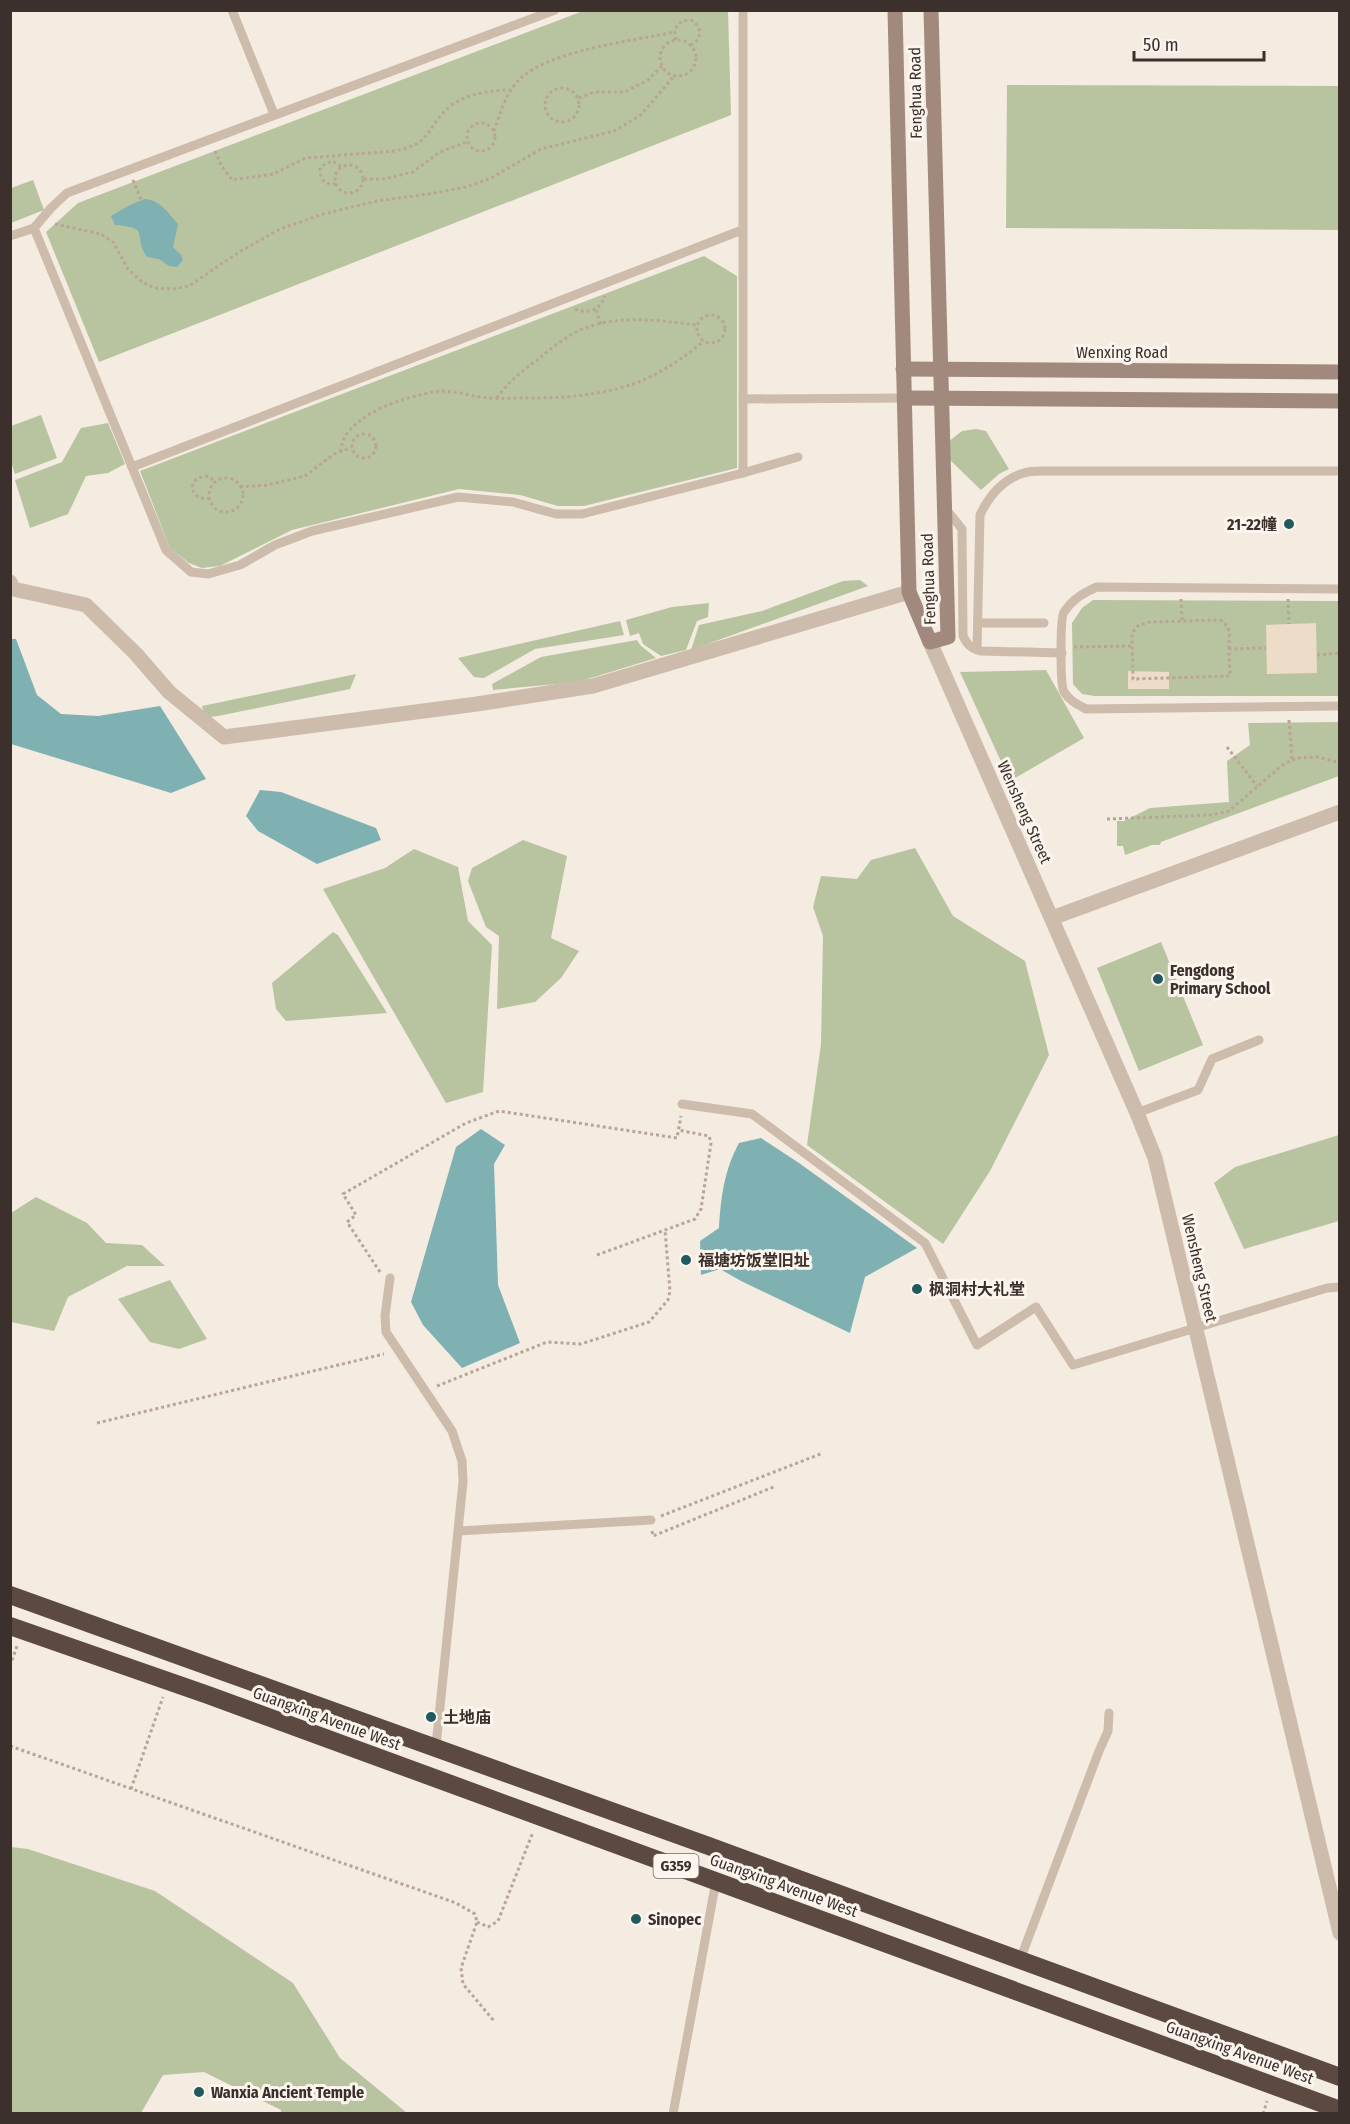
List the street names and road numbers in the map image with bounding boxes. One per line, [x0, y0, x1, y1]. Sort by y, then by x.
street label: Fenghua Road [905, 47, 926, 139]
street label: Wenxing Road [1076, 343, 1168, 362]
street label: Fenghua Road [917, 533, 940, 625]
street label: Wensheng Street [993, 758, 1056, 867]
street label: Wensheng Street [1178, 1212, 1221, 1325]
street label: Guangxing Avenue West [250, 1683, 404, 1754]
street label: Guangxing Avenue West [707, 1850, 861, 1921]
road number: G359 [654, 1854, 698, 1878]
street label: Guangxing Avenue West [1163, 2017, 1317, 2088]

